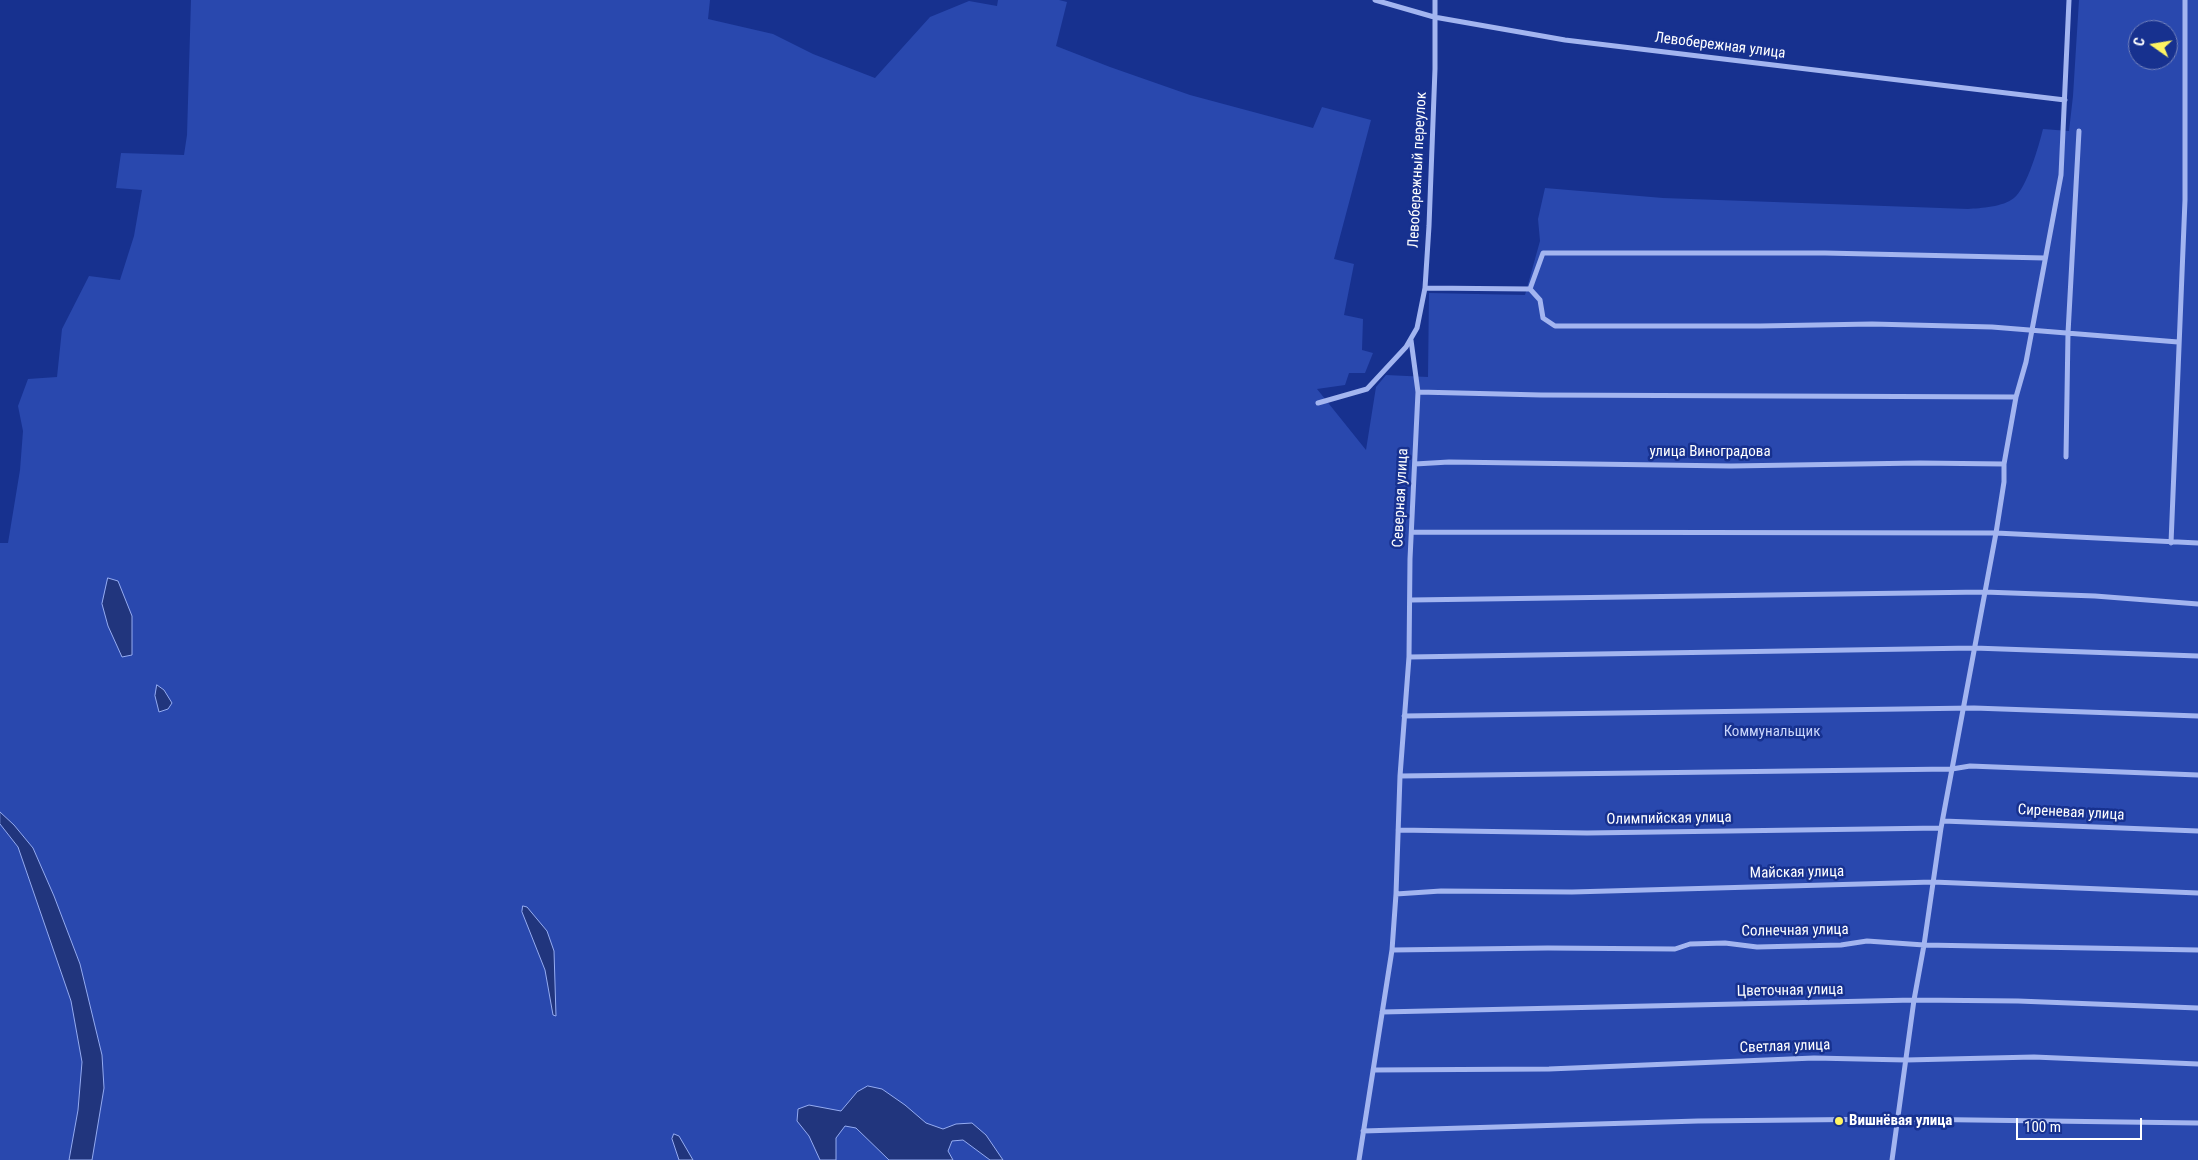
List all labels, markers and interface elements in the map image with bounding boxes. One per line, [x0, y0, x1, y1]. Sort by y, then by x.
north arrow [2128, 20, 2178, 70]
street label: Левобережная улица [1653, 29, 1787, 63]
text: С [2131, 36, 2148, 48]
street label: Левобережный переулок [1405, 91, 1431, 249]
street label: улица Виноградова [1649, 443, 1771, 461]
street label: Северная улица [1389, 448, 1413, 548]
park label: Коммунальщик [1724, 723, 1820, 741]
street label: Сиреневая улица [2017, 801, 2125, 825]
street label: Олимпийская улица [1606, 809, 1732, 829]
street label: Майская улица [1750, 863, 1844, 883]
street label: Солнечная улица [1741, 921, 1849, 941]
street label: Цветочная улица [1737, 981, 1843, 1001]
street label: Светлая улица [1739, 1036, 1831, 1058]
scale bar [2018, 1108, 2144, 1140]
place label: Вишнёвая улица [1849, 1112, 1952, 1130]
marker: Вишнёвая улица [1833, 1115, 1845, 1127]
text: 100 m [2024, 1118, 2061, 1136]

